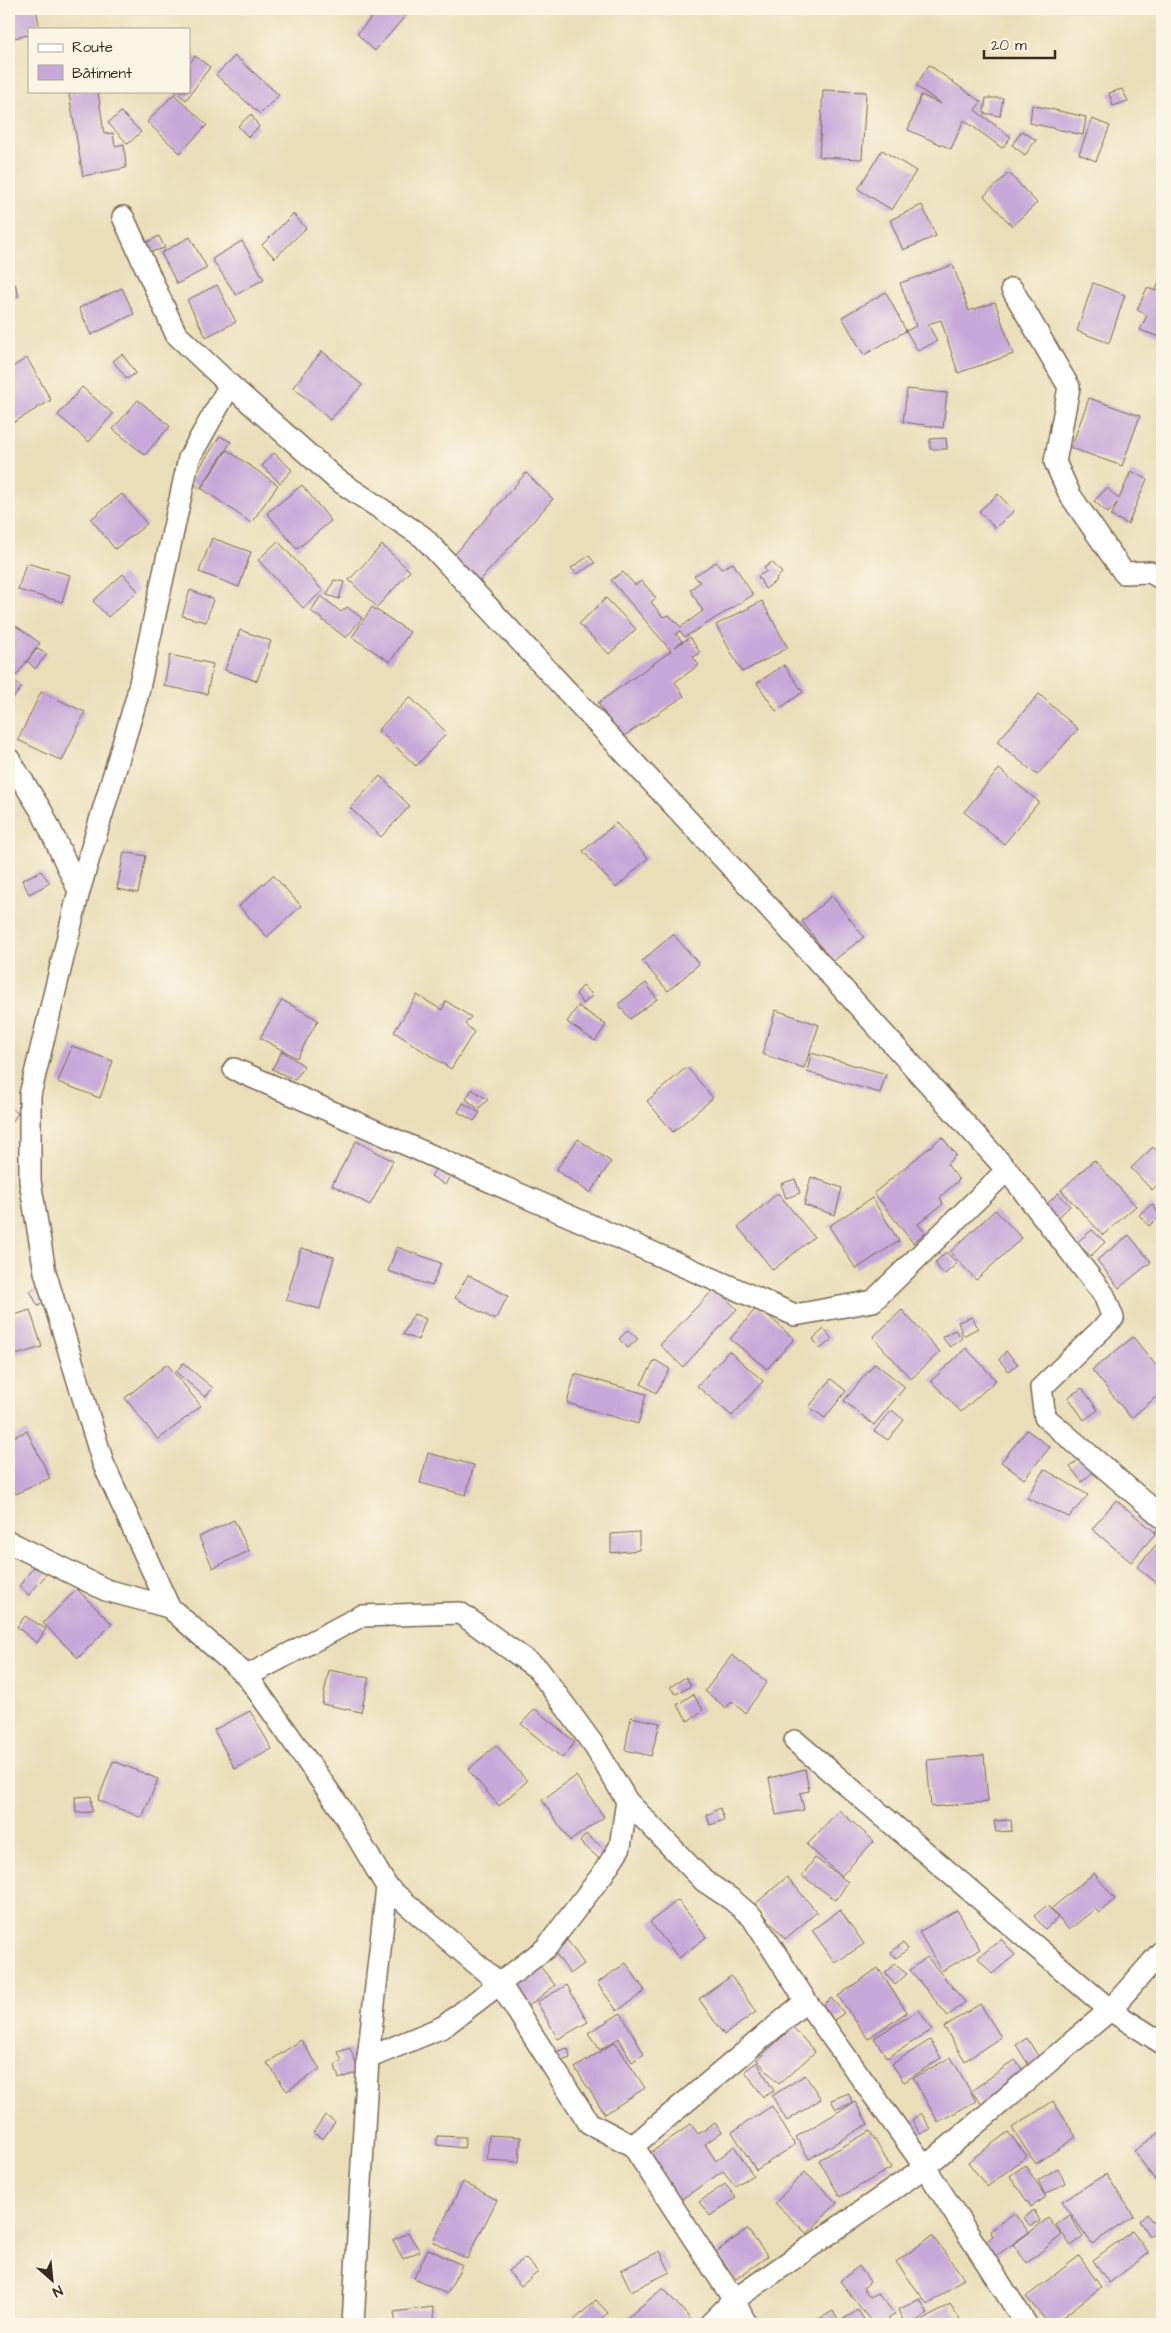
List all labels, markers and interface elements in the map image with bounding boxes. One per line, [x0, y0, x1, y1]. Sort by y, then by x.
legend [28, 28, 190, 92]
scale bar [984, 28, 1055, 60]
text: 20 m [991, 35, 1027, 56]
text: Route [72, 37, 113, 58]
text: Bâtiment [72, 63, 132, 84]
north arrow [28, 2256, 78, 2306]
text: N [49, 2280, 66, 2302]

